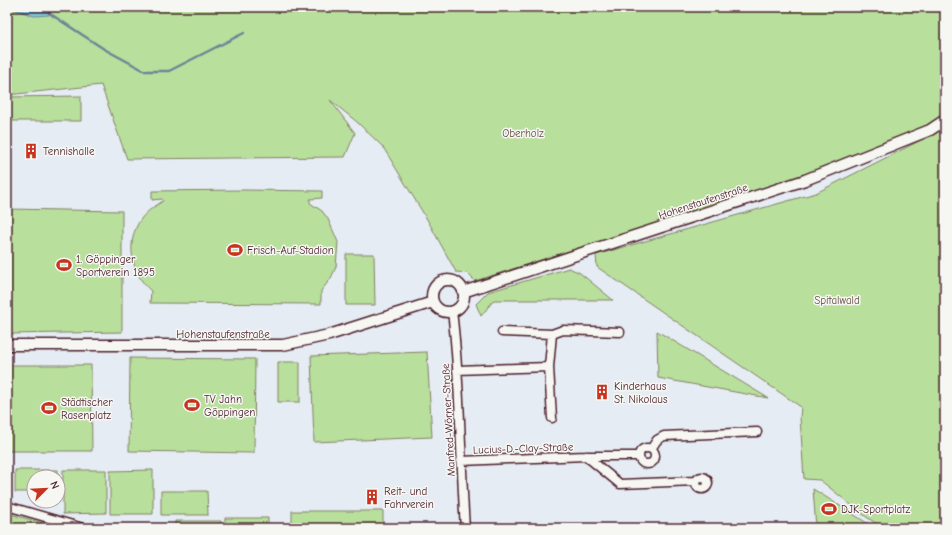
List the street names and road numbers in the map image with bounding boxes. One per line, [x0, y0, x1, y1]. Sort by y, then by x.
street label: Hohenstaufenstraße [657, 181, 750, 222]
street label: Hohenstaufenstraße [176, 328, 270, 341]
street label: Manfred-Wörner-Straße [439, 363, 458, 477]
street label: Lucius-D.-Clay-Straße [473, 440, 574, 457]

